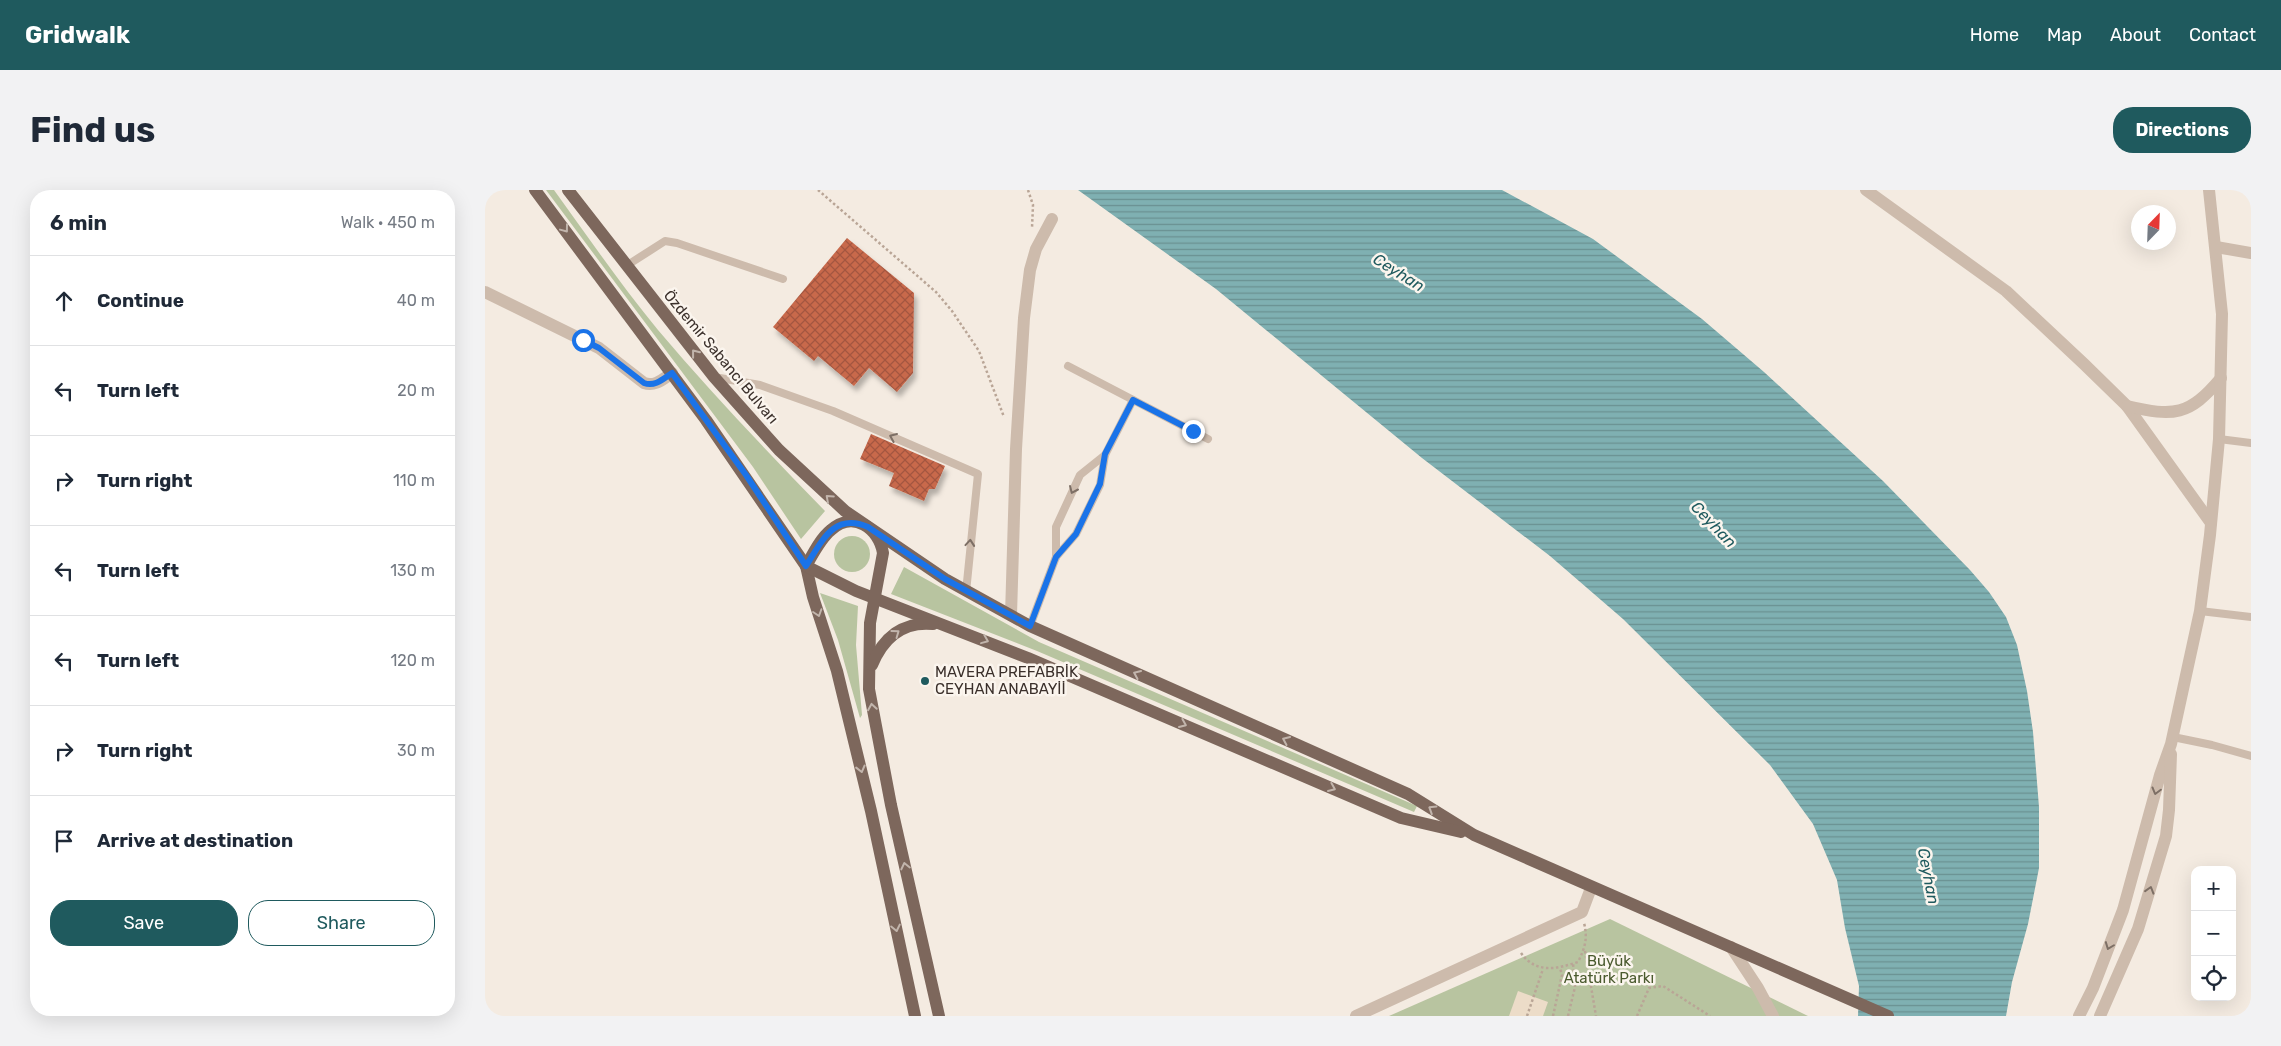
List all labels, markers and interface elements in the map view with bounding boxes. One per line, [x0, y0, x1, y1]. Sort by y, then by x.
text: Gridwalk [25, 21, 130, 49]
text: Home [1970, 24, 2019, 46]
text: Map [2047, 24, 2082, 46]
text: About [2110, 24, 2161, 46]
text: Contact [2189, 24, 2256, 46]
button: Directions [2113, 107, 2251, 153]
text: Find us [30, 109, 155, 151]
north arrow [2131, 205, 2176, 250]
text: 6 min [50, 210, 107, 235]
text: Walk · 450 m [341, 213, 435, 232]
one-way arrow [559, 223, 567, 232]
water label: Ceyhan [1370, 249, 1428, 296]
icon: ahead [50, 287, 78, 315]
street label: Özdemir Sabancı Bulvarı [660, 287, 782, 427]
text: Continue [97, 289, 184, 312]
text: 40 m [397, 291, 435, 310]
route start [572, 329, 595, 352]
one-way arrow [692, 350, 700, 359]
icon: left [50, 377, 78, 405]
text: Turn left [97, 379, 179, 402]
text: 20 m [397, 381, 435, 400]
route end [1182, 420, 1205, 443]
one-way arrow [889, 433, 898, 444]
icon: right [50, 467, 78, 495]
text: Turn right [97, 469, 192, 492]
text: 110 m [393, 471, 435, 490]
one-way arrow [1069, 485, 1080, 494]
one-way arrow [825, 495, 834, 504]
water label: Ceyhan [1687, 497, 1740, 551]
one-way arrow [964, 539, 975, 547]
icon: left [50, 557, 78, 585]
text: Turn left [97, 559, 179, 582]
text: 130 m [390, 561, 435, 580]
one-way arrow [813, 608, 823, 616]
one-way arrow [890, 630, 900, 639]
one-way arrow [980, 634, 989, 645]
icon: left [50, 647, 78, 675]
text: Turn left [97, 649, 179, 672]
text: 120 m [390, 651, 435, 670]
place label: MAVERA PREFABRİK CEYHAN ANABAYİİ [935, 663, 1078, 698]
one-way arrow [1133, 669, 1142, 680]
marker: MAVERA PREFABRİK CEYHAN ANABAYİİ [919, 675, 931, 687]
one-way arrow [868, 702, 878, 711]
one-way arrow [1178, 718, 1187, 729]
one-way arrow [1282, 735, 1291, 746]
icon: right [50, 737, 78, 765]
text: Turn right [97, 739, 192, 762]
text: 30 m [397, 741, 435, 760]
one-way arrow [855, 765, 866, 774]
one-way arrow [1328, 783, 1336, 793]
one-way arrow [2151, 786, 2161, 794]
one-way arrow [1429, 806, 1438, 816]
icon: arrive [50, 827, 78, 855]
text: Arrive at destination [97, 829, 293, 852]
water label: Ceyhan [1914, 846, 1943, 906]
one-way arrow [900, 862, 911, 870]
map controls [2191, 866, 2236, 1001]
button: + [2191, 866, 2236, 911]
one-way arrow [2145, 886, 2155, 894]
button: Save [50, 900, 238, 946]
button: Share [248, 900, 435, 946]
button: − [2191, 911, 2236, 956]
one-way arrow [890, 924, 901, 933]
one-way arrow [2105, 941, 2115, 950]
park label: Büyük Atatürk Parkı [1564, 952, 1654, 987]
button: locate [2191, 956, 2236, 1001]

